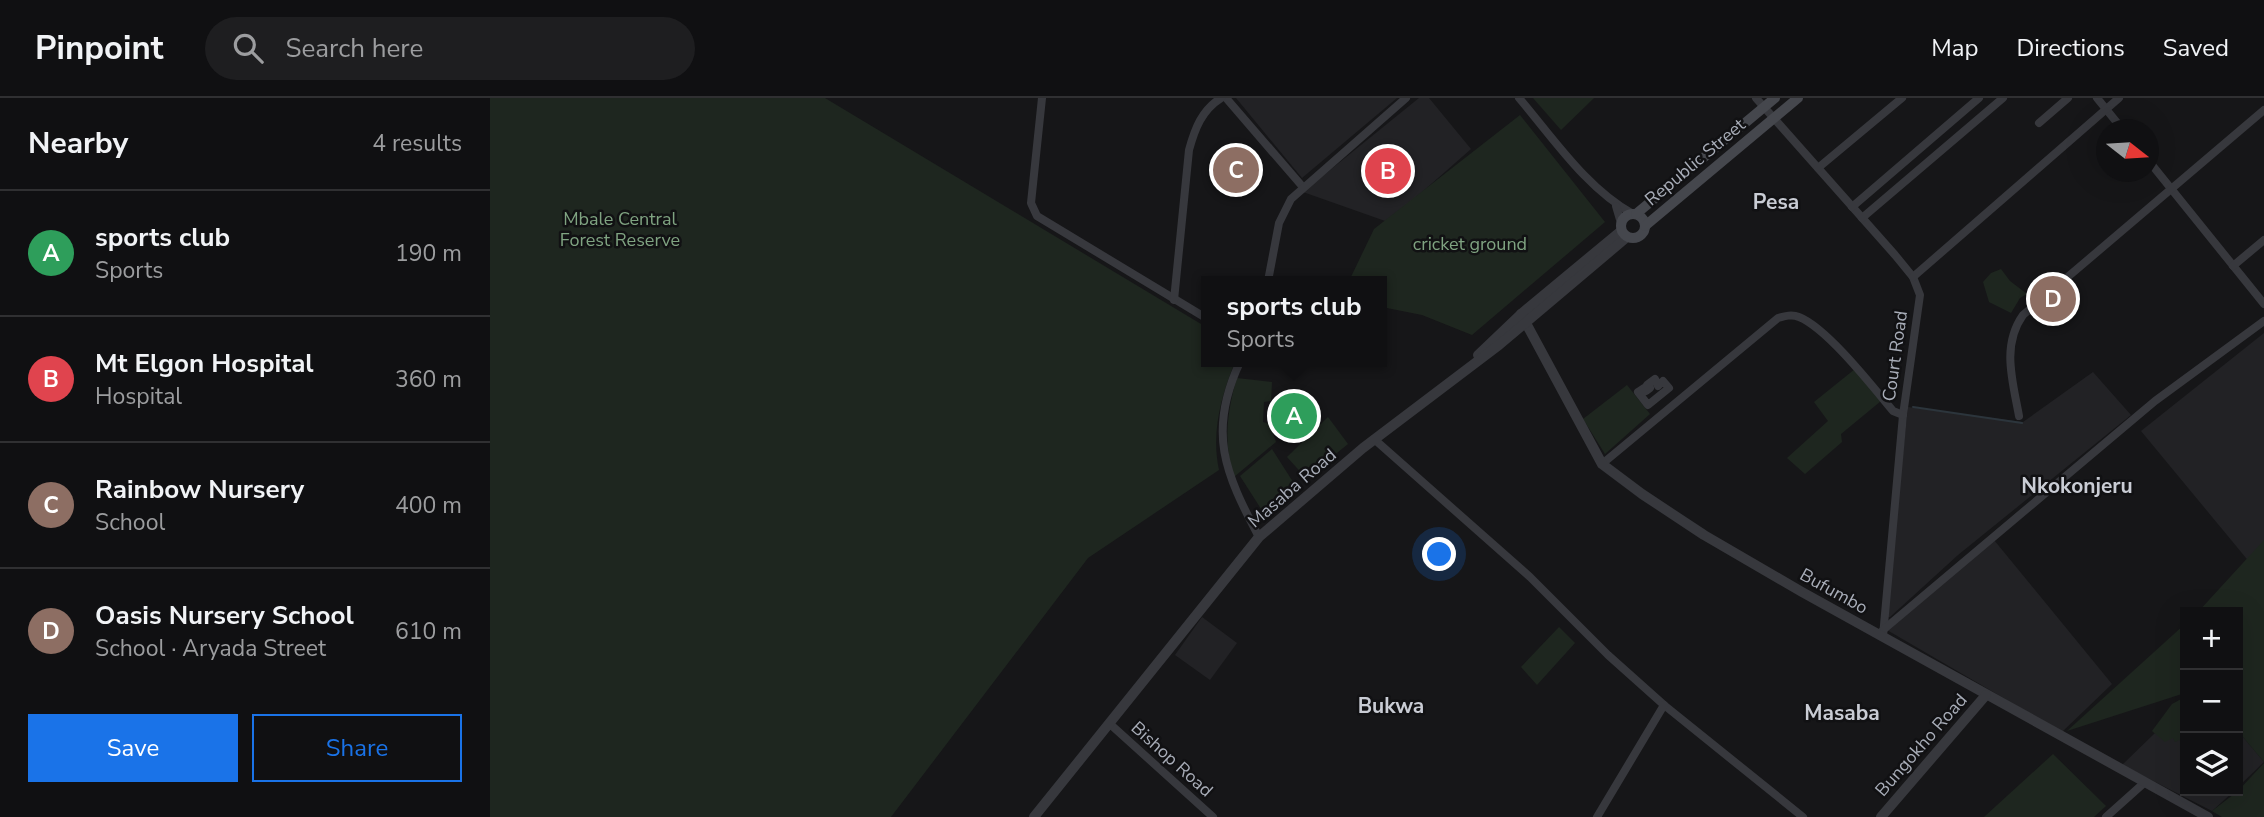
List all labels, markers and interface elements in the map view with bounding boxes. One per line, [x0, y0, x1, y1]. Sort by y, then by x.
search box [205, 17, 695, 80]
text: Pinpoint [35, 26, 163, 71]
icon: search [229, 29, 267, 67]
text: Search here [285, 31, 423, 66]
text: Map [1931, 32, 1978, 64]
text: Directions [2016, 32, 2125, 64]
text: Saved [2163, 32, 2229, 64]
street label: Republic Street [1640, 112, 1751, 211]
north arrow [2096, 119, 2159, 182]
text: Nearby [28, 123, 128, 164]
text: 4 results [372, 128, 462, 159]
pin: C [1213, 144, 1259, 196]
pin: B [1365, 145, 1411, 197]
district label: Pesa [1753, 188, 1799, 216]
park label: Mbale Central Forest Reserve [560, 207, 680, 252]
text: sports club [95, 220, 230, 255]
park label: cricket ground [1413, 232, 1527, 256]
text: A [42, 238, 60, 269]
text: 190 m [395, 238, 462, 269]
text: Sports [95, 255, 163, 286]
pin: D [2030, 273, 2076, 325]
popup [1201, 276, 1387, 367]
text: sports club [1226, 289, 1362, 324]
street label: Court Road [1877, 309, 1913, 403]
text: Sports [1226, 324, 1295, 355]
text: Mt Elgon Hospital [95, 346, 314, 381]
text: B [43, 364, 59, 395]
text: 360 m [395, 364, 462, 395]
text: Hospital [95, 381, 182, 412]
pin: A [1271, 390, 1317, 442]
street label: Masaba Road [1243, 443, 1341, 533]
text: Rainbow Nursery [95, 472, 304, 507]
district label: Nkokonjeru [2021, 472, 2133, 500]
text: C [43, 490, 59, 521]
text: 400 m [395, 490, 462, 521]
text: School [95, 507, 165, 538]
your location [1422, 537, 1456, 571]
street label: Bufumbo [1796, 562, 1872, 620]
text: Oasis Nursery School [95, 598, 354, 633]
map controls [2180, 607, 2243, 796]
button: + [2180, 607, 2243, 670]
text: D [42, 616, 60, 647]
text: 610 m [395, 616, 462, 647]
text: School · Aryada Street [95, 633, 326, 664]
button: − [2180, 670, 2243, 733]
street label: Bungokho Road [1870, 689, 1972, 801]
district label: Bukwa [1358, 692, 1424, 720]
district label: Masaba [1804, 699, 1880, 727]
button: Save [28, 714, 238, 782]
button: Share [252, 714, 462, 782]
street label: Bishop Road [1126, 716, 1218, 802]
button: layers [2180, 733, 2243, 796]

